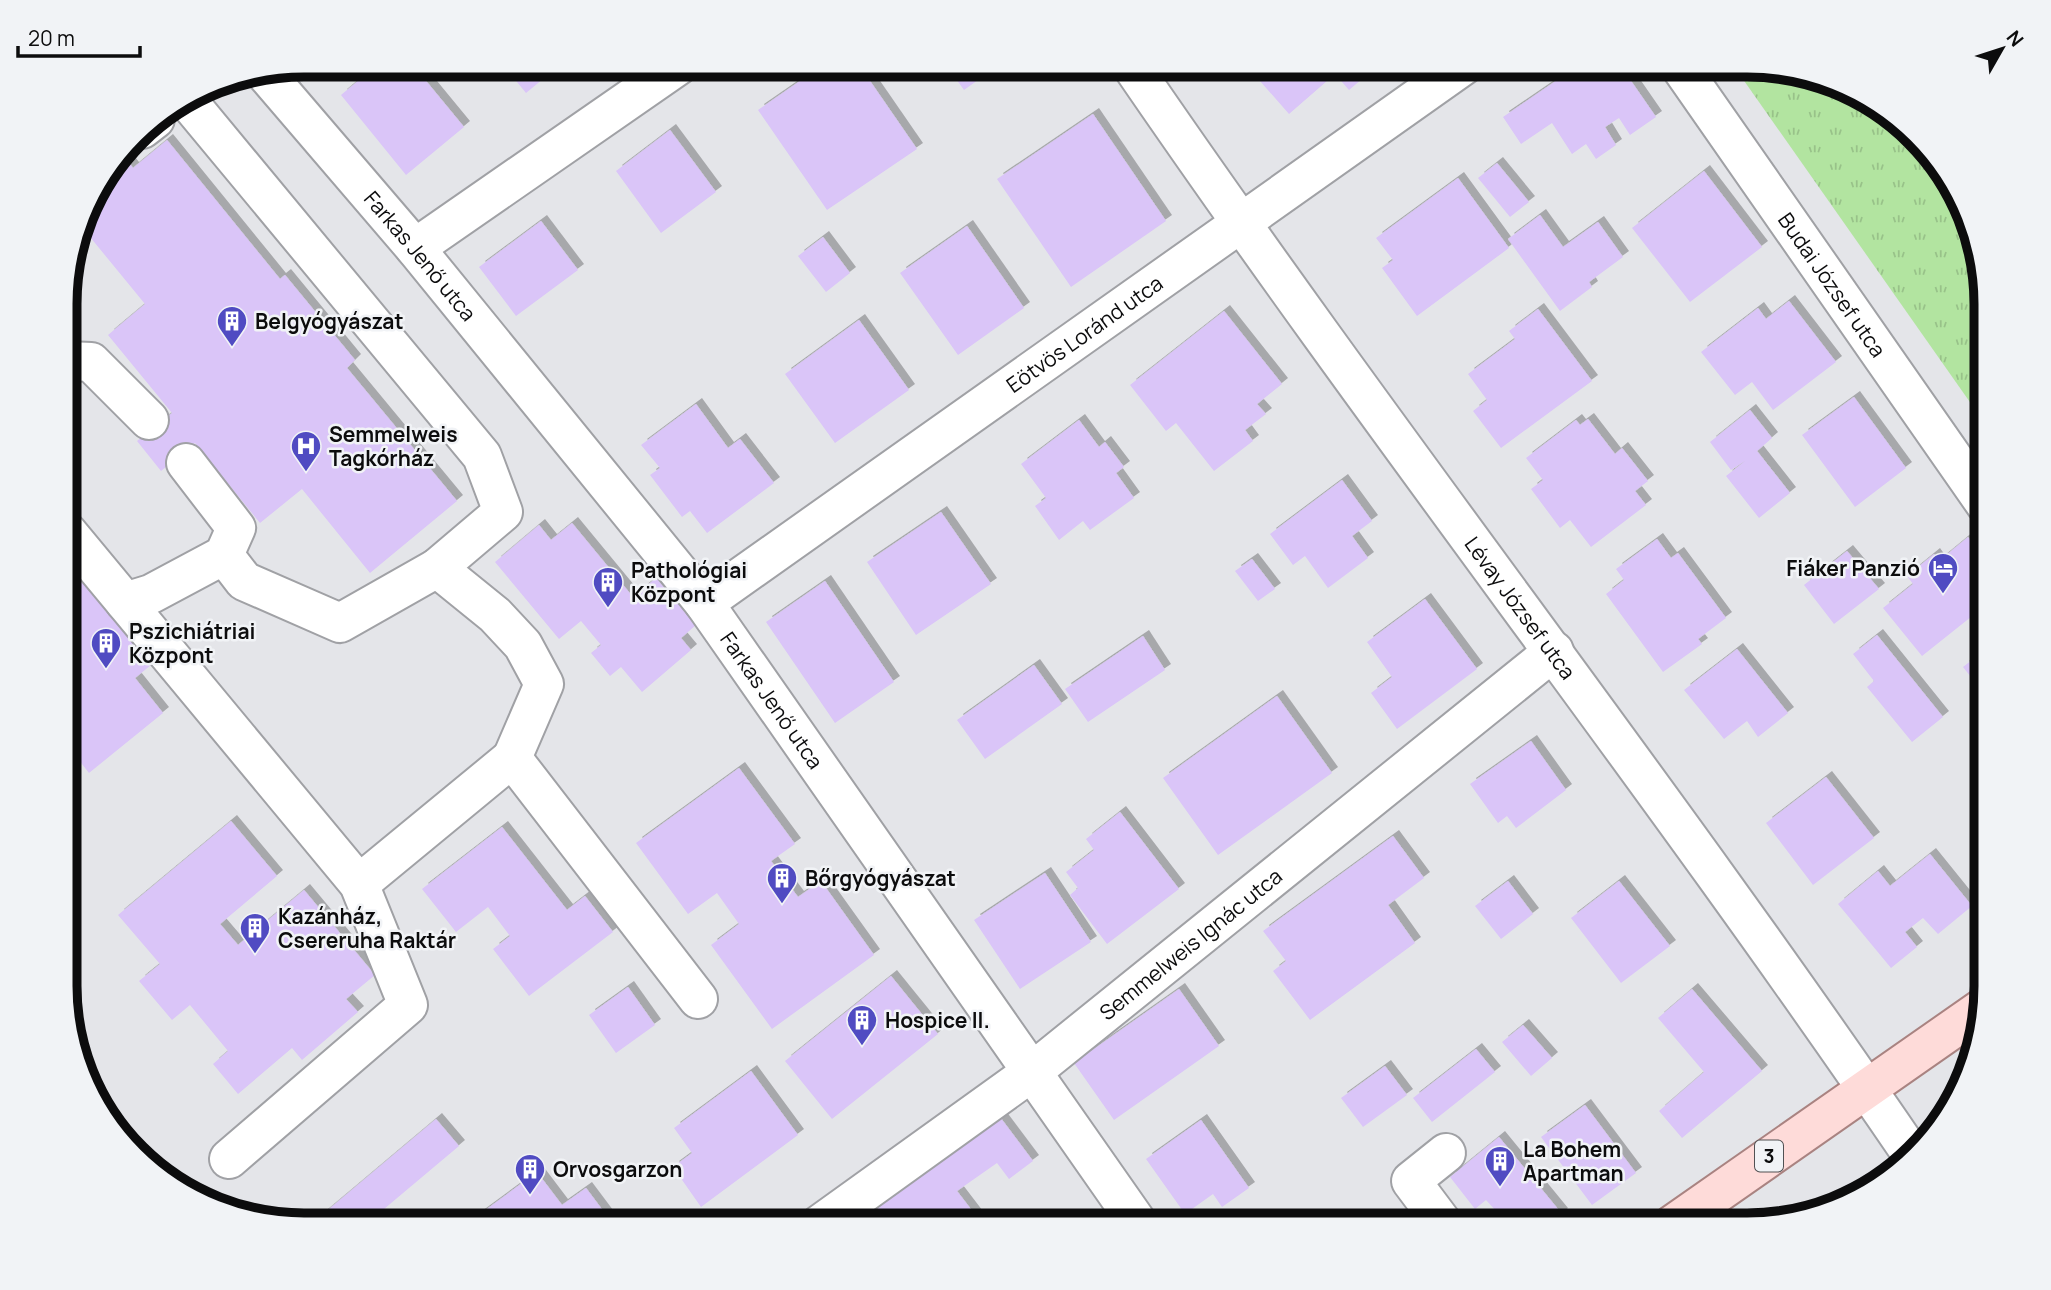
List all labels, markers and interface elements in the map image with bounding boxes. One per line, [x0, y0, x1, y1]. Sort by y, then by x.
scale bar [18, 14, 140, 58]
north arrow [1967, 14, 2037, 84]
text: 20 m [28, 24, 75, 52]
text: N [2001, 25, 2030, 52]
street label: Farkas Jenő utca [358, 185, 483, 327]
street label: Budai József utca [1772, 207, 1893, 363]
street label: Eötvös Loránd utca [1001, 269, 1168, 399]
building icon: Belgyógyászat [215, 304, 249, 348]
place label: Belgyógyászat [255, 307, 404, 335]
place label: Semmelweis Tagkórház [329, 420, 458, 472]
hospital icon: Semmelweis Tagkórház [289, 429, 323, 473]
street label: Lévay József utca [1459, 531, 1582, 685]
hotel icon: Fiáker Panzió [1926, 551, 1960, 595]
place label: Fiáker Panzió [1786, 554, 1920, 582]
place label: Pathológiai Központ [631, 556, 747, 608]
building icon: Pathológiai Központ [591, 565, 625, 609]
place label: Pszichiátriai Központ [129, 617, 255, 669]
building icon: Pszichiátriai Központ [89, 626, 123, 670]
street label: Farkas Jenő utca [714, 626, 830, 774]
building icon: Bőrgyógyászat [765, 861, 799, 905]
street label: Semmelweis Ignác utca [1093, 862, 1288, 1026]
place label: Bőrgyógyászat [805, 864, 956, 892]
place label: Kazánház, Csereruha Raktár [278, 902, 456, 954]
building icon: Kazánház, Csereruha Raktár [238, 911, 272, 955]
building icon: Hospice II. [845, 1003, 879, 1047]
place label: Hospice II. [885, 1006, 990, 1034]
place label: La Bohem Apartman [1523, 1135, 1624, 1187]
road number: 3 [1755, 1140, 1783, 1172]
building icon: La Bohem Apartman [1483, 1144, 1517, 1188]
building icon: Orvosgarzon [513, 1152, 547, 1196]
place label: Orvosgarzon [553, 1155, 682, 1183]

